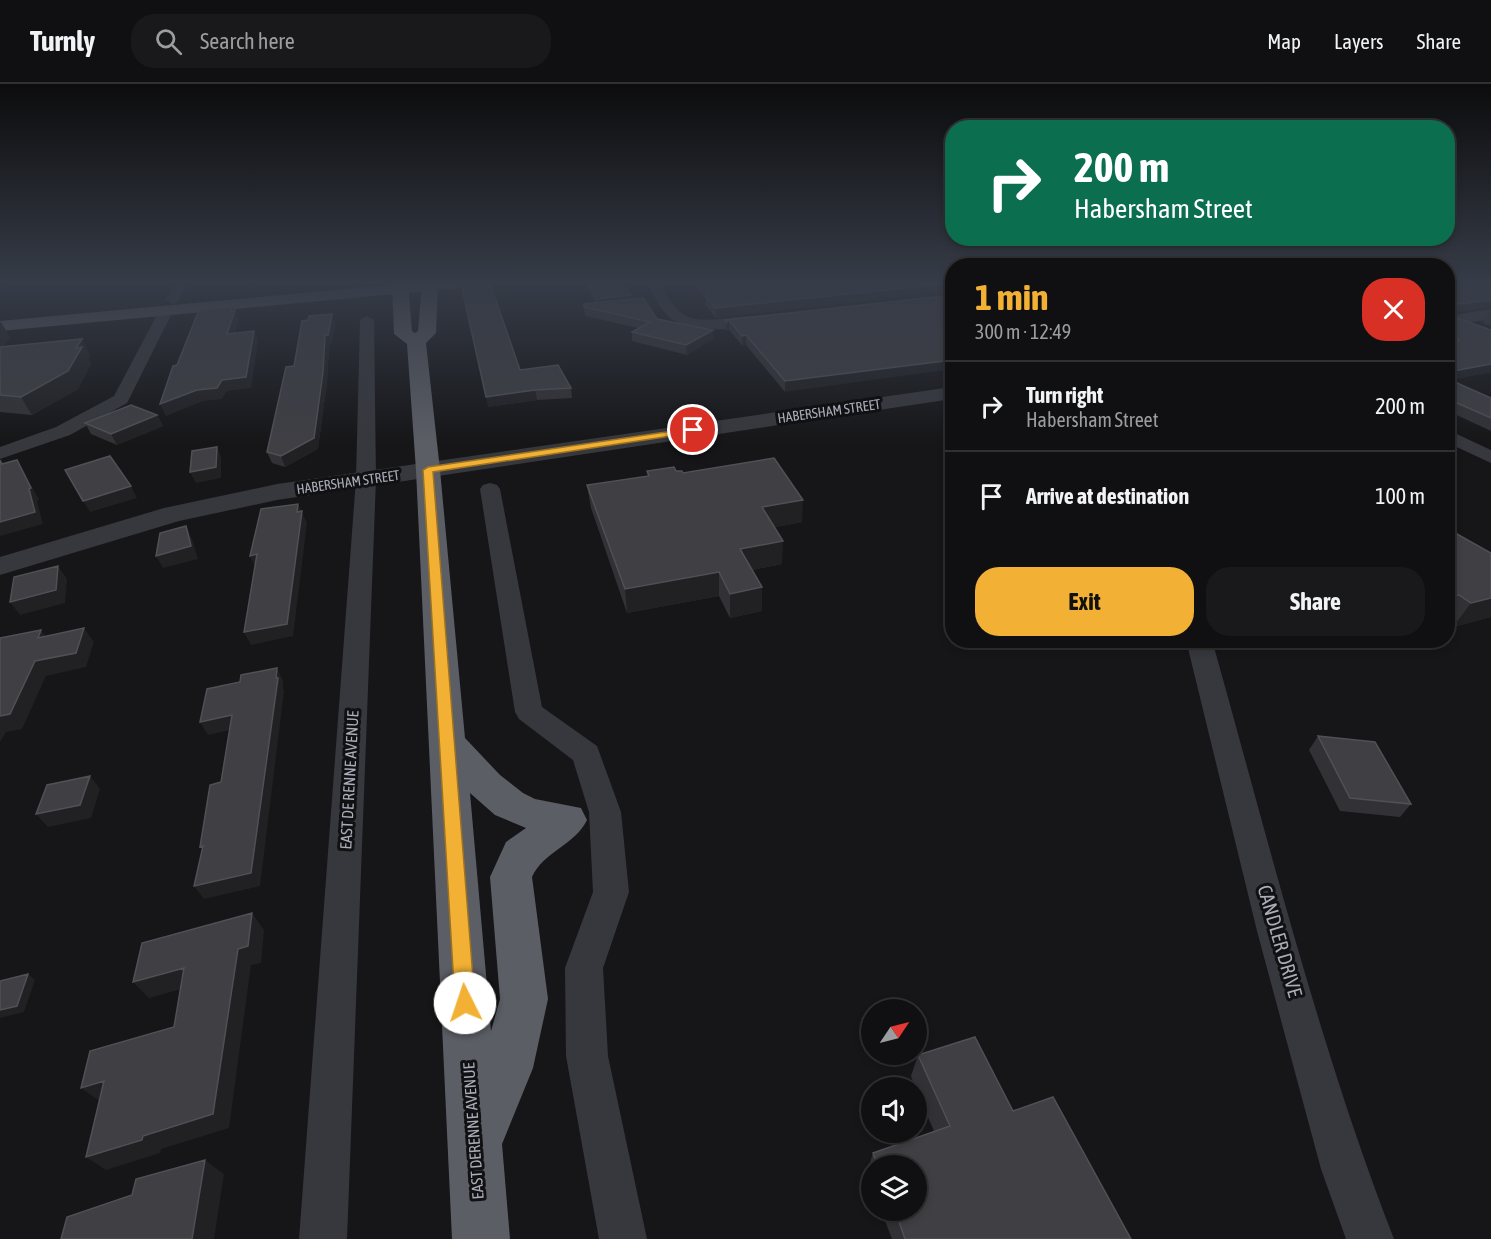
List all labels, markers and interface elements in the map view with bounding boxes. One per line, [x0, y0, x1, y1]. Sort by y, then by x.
search box [131, 14, 551, 68]
text: Turnly [30, 25, 95, 57]
icon: search [152, 25, 185, 58]
text: Search here [200, 28, 295, 54]
text: Map [1267, 29, 1301, 53]
text: Layers [1334, 29, 1384, 53]
text: Share [1417, 29, 1461, 53]
text: 200 m [1074, 143, 1169, 191]
icon: right [975, 144, 1053, 222]
text: Habersham Street [1074, 193, 1253, 224]
text: 1 min [975, 276, 1049, 318]
button: close [1362, 278, 1425, 341]
text: 300 m · 12:49 [975, 320, 1071, 343]
text: Turn right [1026, 382, 1103, 408]
icon: right [975, 390, 1008, 423]
text: 200 m [1375, 393, 1425, 419]
street label: HABERSHAM STREET [776, 396, 882, 426]
pin [667, 404, 718, 455]
text: Habersham Street [1026, 408, 1158, 431]
icon: arrive [676, 413, 709, 446]
street label: HABERSHAM STREET [295, 467, 401, 497]
icon: arrive [975, 480, 1008, 513]
text: Arrive at destination [1026, 483, 1189, 509]
text: 100 m [1375, 483, 1425, 509]
button: Exit [975, 567, 1194, 636]
button: Share [1206, 567, 1425, 636]
street label: EAST DE RENNE AVENUE [336, 710, 362, 850]
street label: CANDLER DRIVE [1254, 882, 1308, 1000]
position arrow [433, 971, 497, 1035]
north arrow [861, 999, 927, 1065]
map controls [861, 999, 927, 1221]
street label: EAST DERENNE AVENUE [459, 1062, 487, 1200]
button: sound [861, 1077, 927, 1143]
button: layers [861, 1155, 927, 1221]

